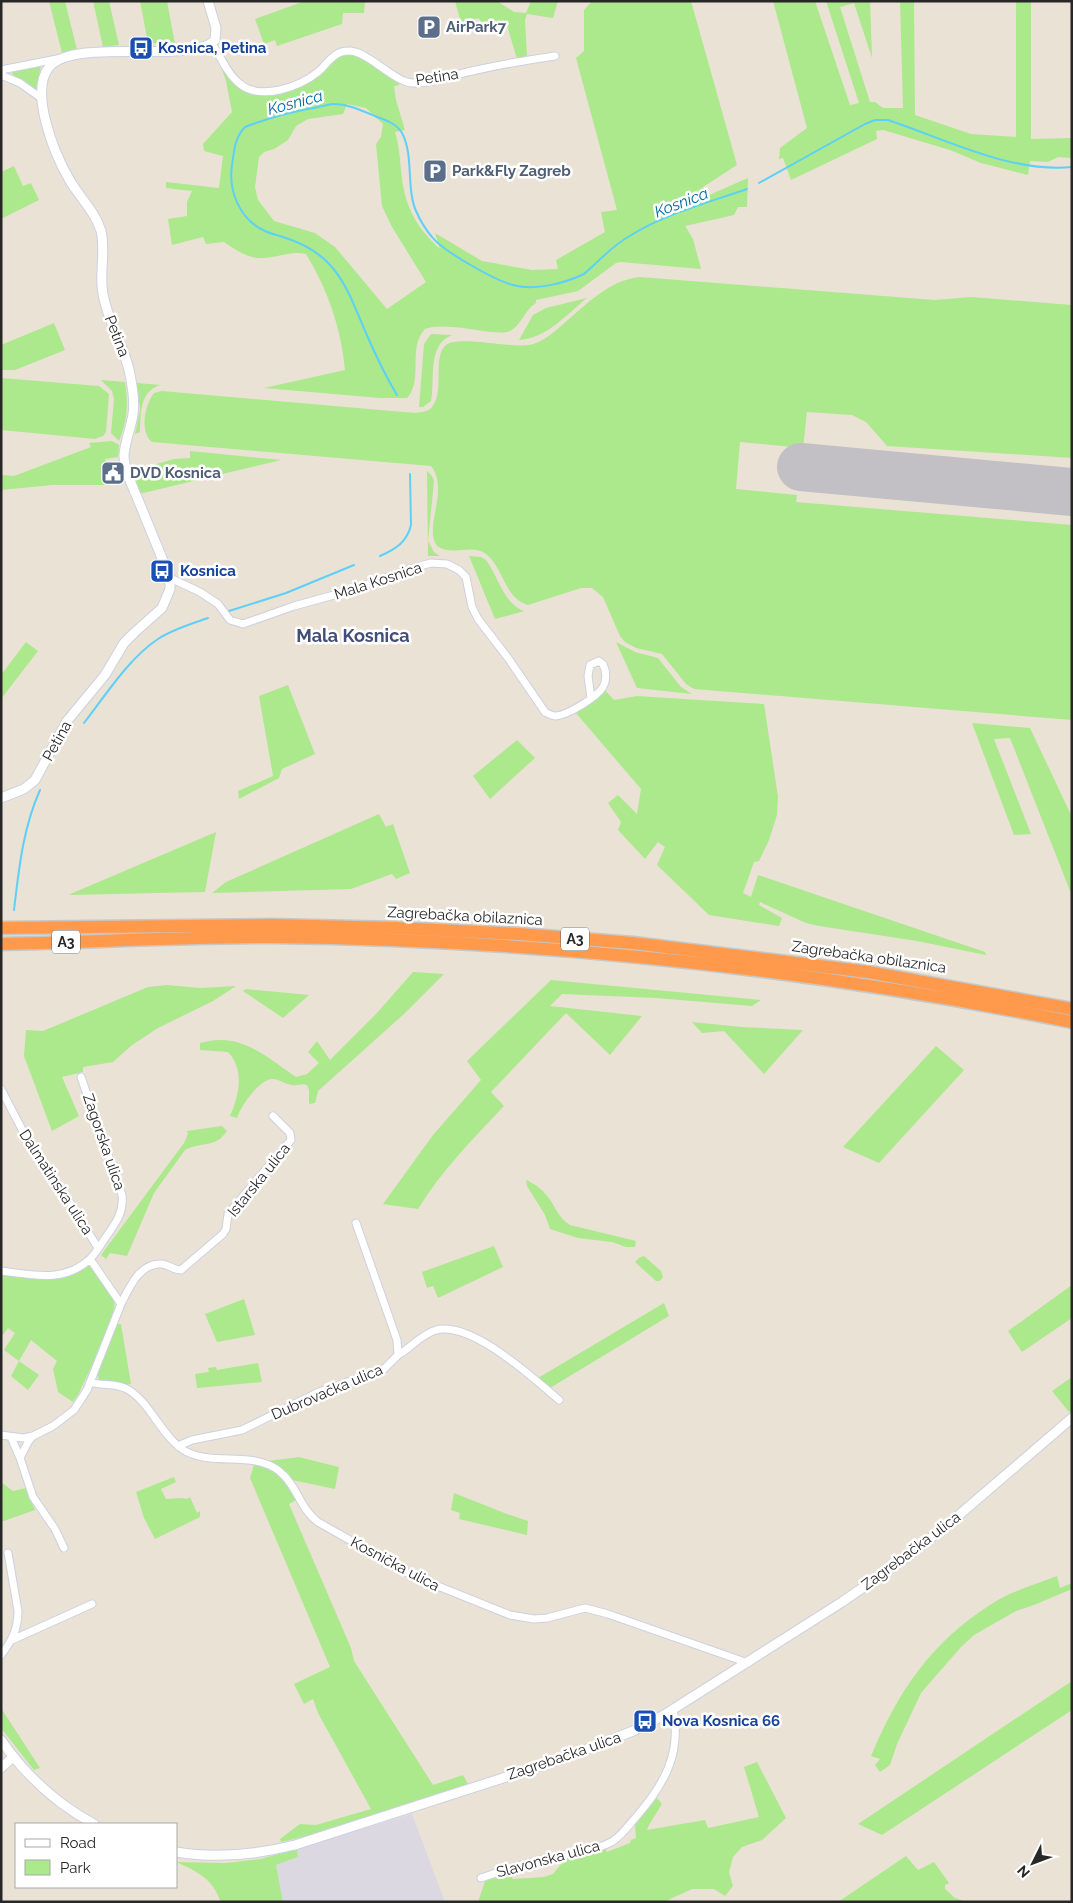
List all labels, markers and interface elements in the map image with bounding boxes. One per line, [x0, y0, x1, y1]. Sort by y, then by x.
parking icon: AirPark7 [416, 14, 442, 40]
place label: AirPark7 [446, 18, 507, 36]
bus stop icon: Kosnica, Petina [128, 35, 154, 61]
place label: Kosnica, Petina [158, 39, 267, 57]
street label: Petina [414, 65, 460, 89]
water label: Kosnica [265, 86, 325, 119]
parking icon: Park&Fly Zagreb [422, 158, 448, 184]
place label: Park&Fly Zagreb [452, 162, 571, 180]
water label: Kosnica [651, 183, 711, 221]
street label: Petina [101, 313, 133, 359]
public building icon: DVD Kosnica [100, 460, 126, 486]
place label: DVD Kosnica [130, 464, 221, 482]
bus stop icon: Kosnica [149, 558, 175, 584]
street label: Mala Kosnica [332, 558, 424, 604]
place label: Kosnica [180, 562, 236, 580]
district label: Mala Kosnica [296, 625, 410, 646]
street label: Petina [39, 718, 75, 764]
street label: Zagrebačka obilaznica [387, 903, 543, 929]
road number: A3 [561, 928, 589, 951]
road number: A3 [52, 930, 80, 954]
street label: Zagrebačka obilaznica [791, 937, 947, 977]
street label: Zagorska ulica [79, 1091, 129, 1193]
street label: Dalmatinska ulica [15, 1126, 97, 1238]
street label: Istarska ulica [224, 1140, 294, 1220]
street label: Dubrovačka ulica [269, 1360, 385, 1424]
street label: Zagrebačka ulica [858, 1508, 964, 1594]
street label: Kosnička ulica [347, 1533, 443, 1595]
bus stop icon: Nova Kosnica 66 [632, 1708, 658, 1734]
place label: Nova Kosnica 66 [662, 1712, 780, 1730]
street label: Zagrebačka ulica [505, 1728, 623, 1784]
legend [15, 1823, 178, 1888]
text: Road [60, 1834, 96, 1852]
street label: Slavonska ulica [494, 1837, 602, 1881]
north arrow [1008, 1838, 1058, 1888]
text: Park [60, 1859, 91, 1877]
text: N [1014, 1862, 1033, 1881]

